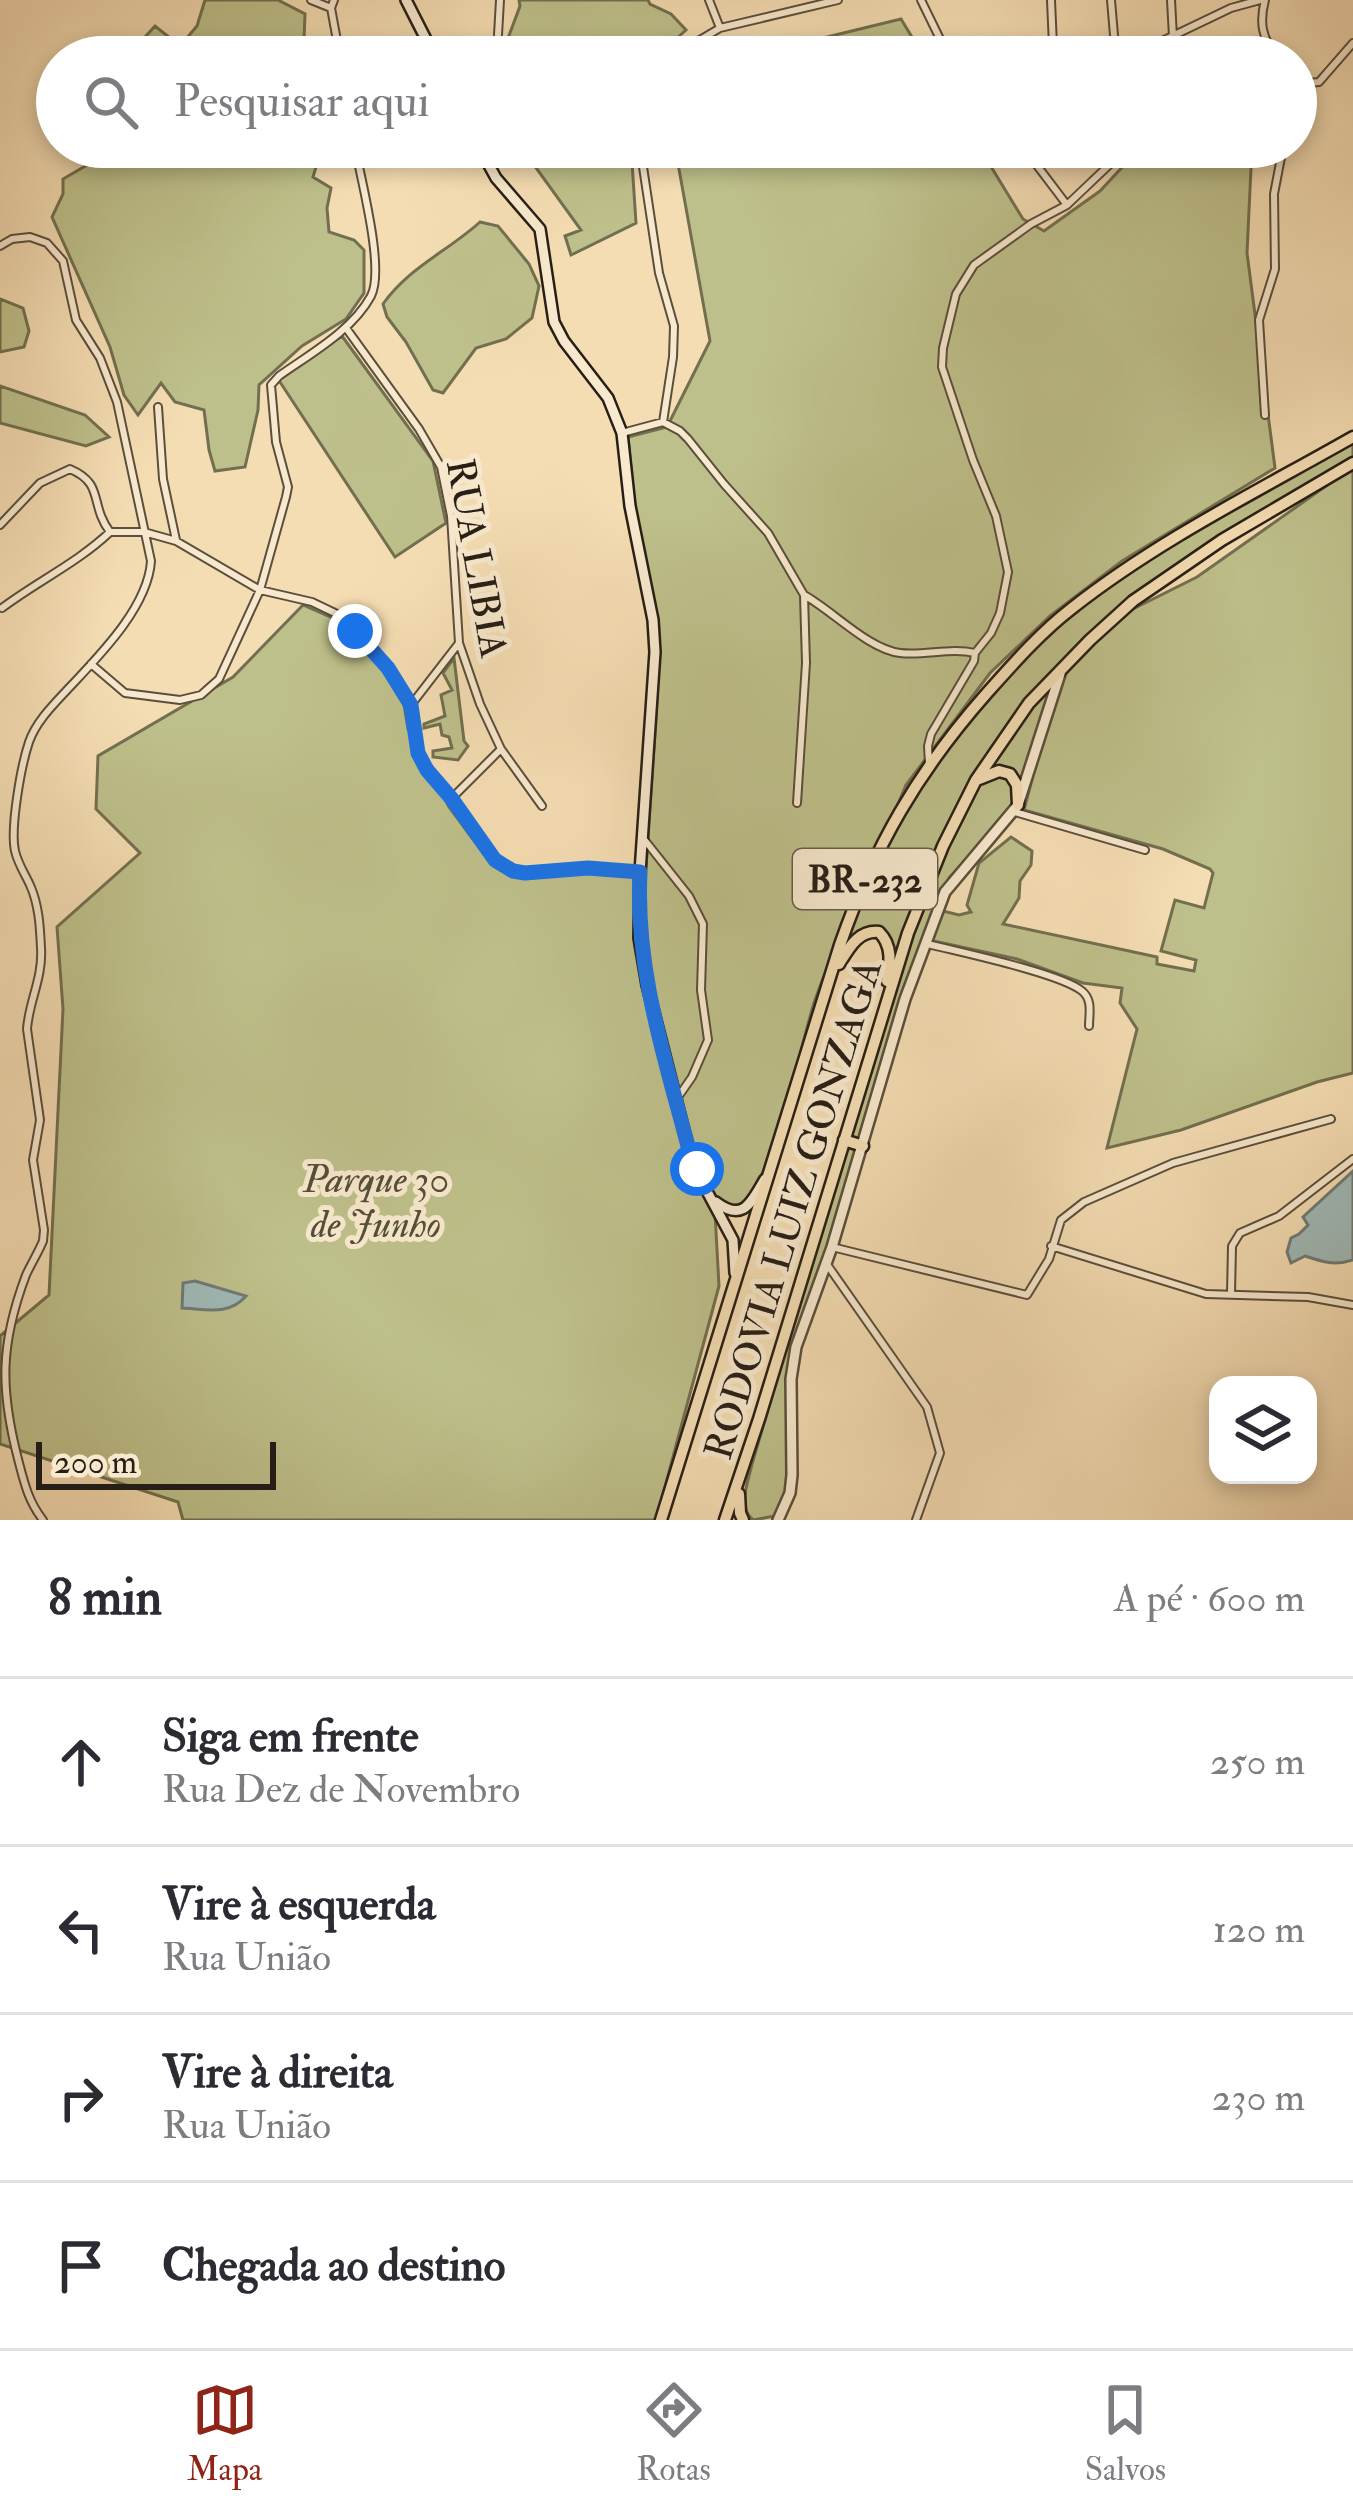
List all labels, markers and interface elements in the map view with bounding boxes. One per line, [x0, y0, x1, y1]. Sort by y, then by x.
search box [36, 36, 1317, 168]
icon: search [78, 69, 144, 135]
text: Pesquisar aqui [174, 74, 430, 130]
street label: RUA LIBIA [435, 455, 518, 662]
route end [328, 604, 382, 658]
road number: BR-232 [793, 849, 937, 909]
street label: RODOVIA LUIZ GONZAGA [694, 953, 893, 1466]
route start [670, 1142, 724, 1196]
park label: Parque 30 de Junho [301, 1155, 450, 1249]
map controls [1209, 1376, 1317, 1484]
button: layers [1209, 1376, 1317, 1484]
scale bar [36, 1436, 276, 1489]
text: 200 m [54, 1442, 137, 1483]
text: 8 min [48, 1566, 162, 1630]
text: A pé · 600 m [1114, 1574, 1305, 1623]
text: Siga em frente [162, 1709, 419, 1765]
icon: ahead [48, 1729, 114, 1795]
text: 250 m [1210, 1737, 1305, 1786]
text: Rua Dez de Novembro [162, 1765, 520, 1814]
text: Vire à esquerda [162, 1877, 436, 1933]
icon: left [48, 1897, 114, 1963]
text: 120 m [1213, 1905, 1305, 1954]
text: Rua União [162, 1933, 331, 1982]
text: Vire à direita [162, 2045, 393, 2101]
icon: right [48, 2065, 114, 2131]
text: 230 m [1212, 2073, 1305, 2122]
text: Rua União [162, 2101, 331, 2150]
icon: arrive [48, 2233, 114, 2299]
text: Chegada ao destino [162, 2238, 505, 2294]
tab: Mapa [187, 2377, 262, 2490]
tab: Rotas [636, 2377, 711, 2490]
tab: Salvos [1085, 2377, 1166, 2490]

